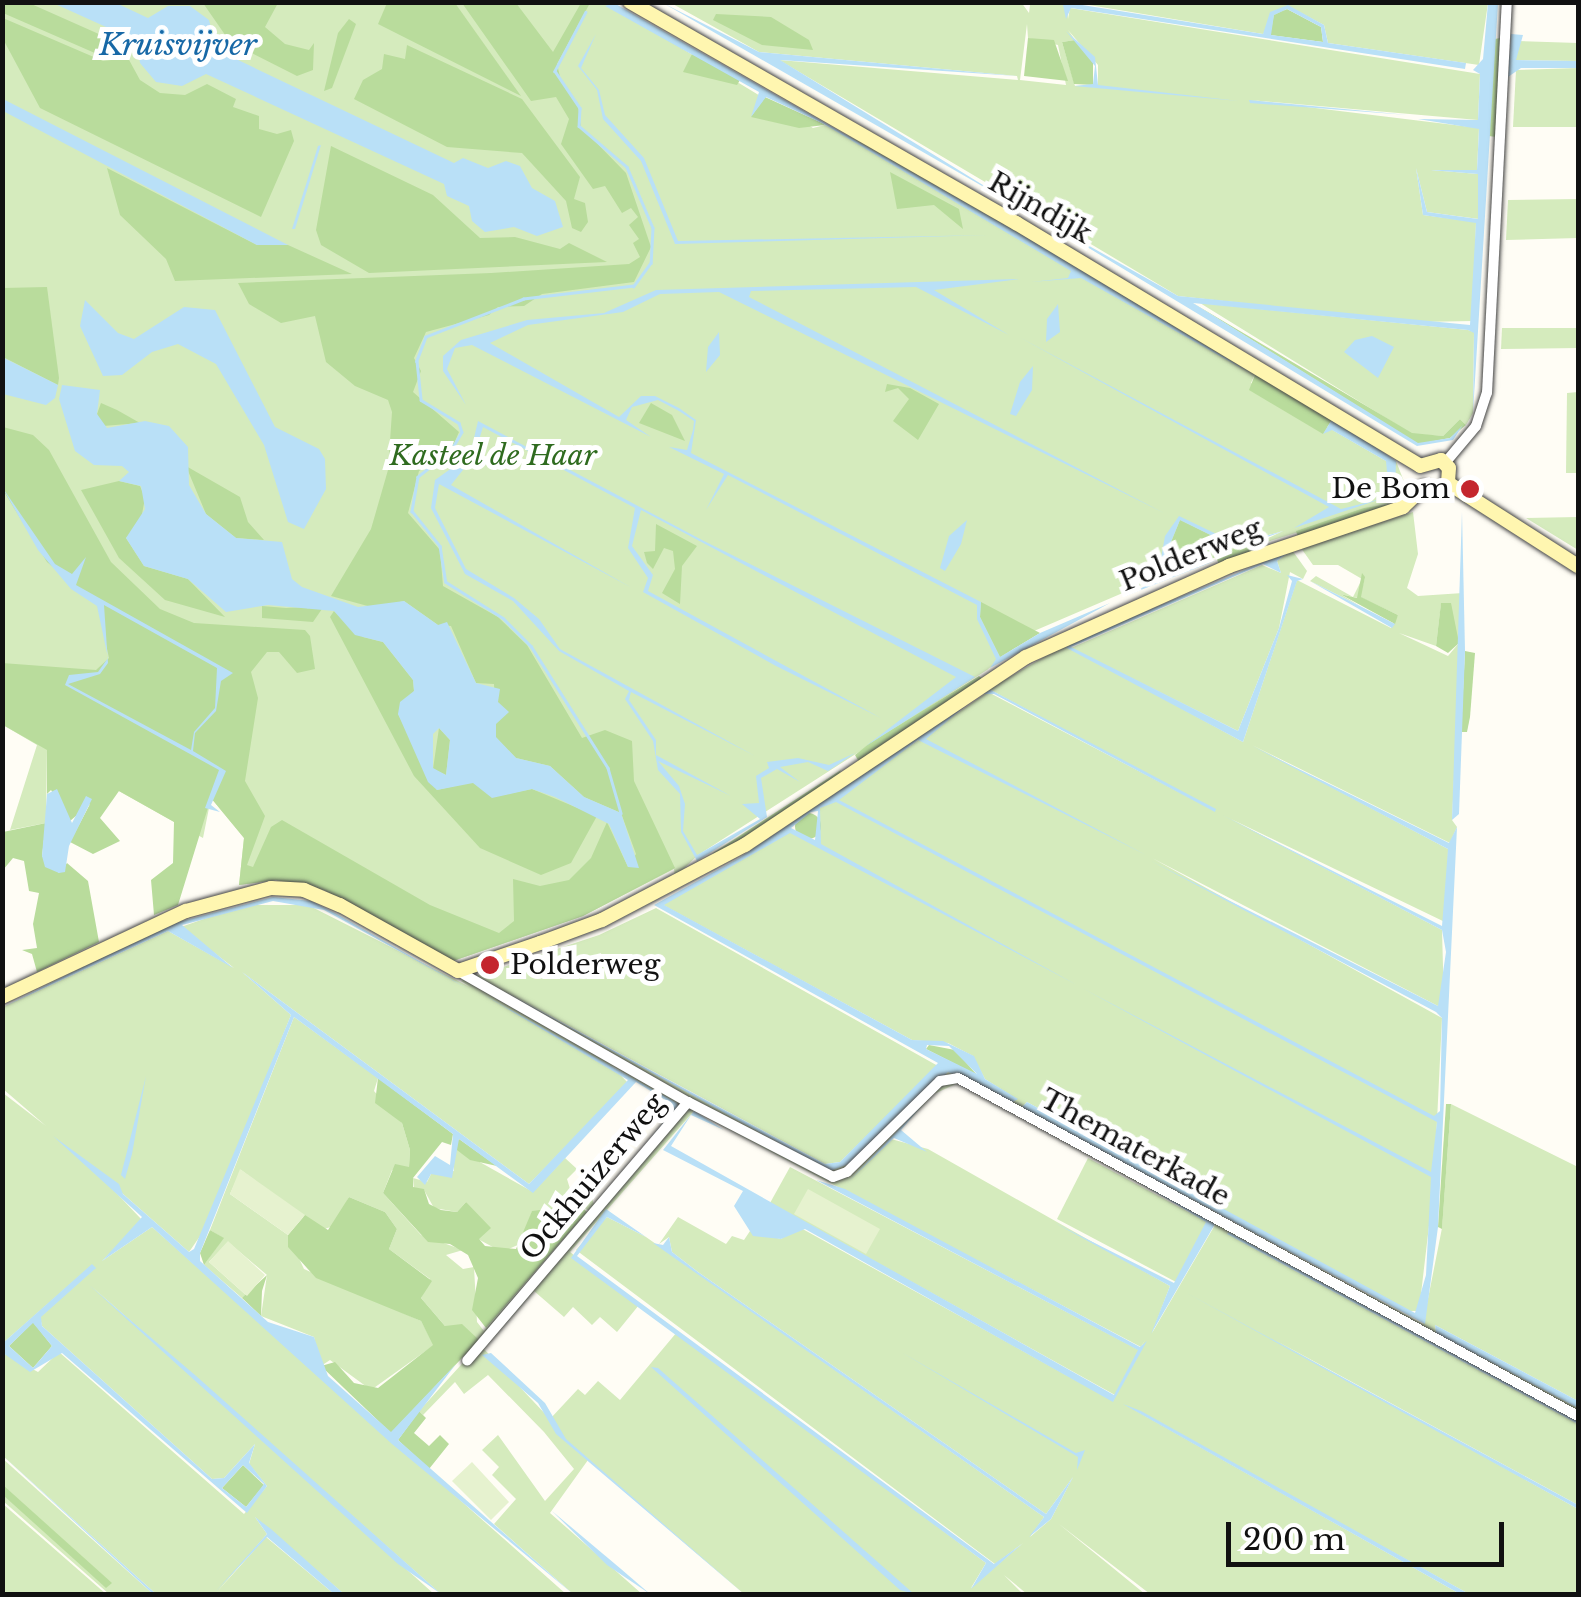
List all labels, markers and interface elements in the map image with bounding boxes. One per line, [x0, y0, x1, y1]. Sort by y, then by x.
water label: Kruisvijver [99, 27, 257, 63]
street label: Rijndijk [982, 165, 1098, 251]
park label: Kasteel de Haar [389, 439, 597, 473]
place label: De Bom [1331, 472, 1450, 506]
marker: De Bom [1459, 478, 1481, 500]
street label: Polderweg [1115, 511, 1267, 599]
place label: Polderweg [510, 948, 660, 982]
marker: Polderweg [479, 954, 501, 976]
street label: Thematerkade [1035, 1082, 1235, 1214]
street label: Ockhuizerweg [513, 1087, 673, 1267]
scale bar [1231, 1502, 1508, 1564]
text: 200 m [1243, 1521, 1345, 1558]

